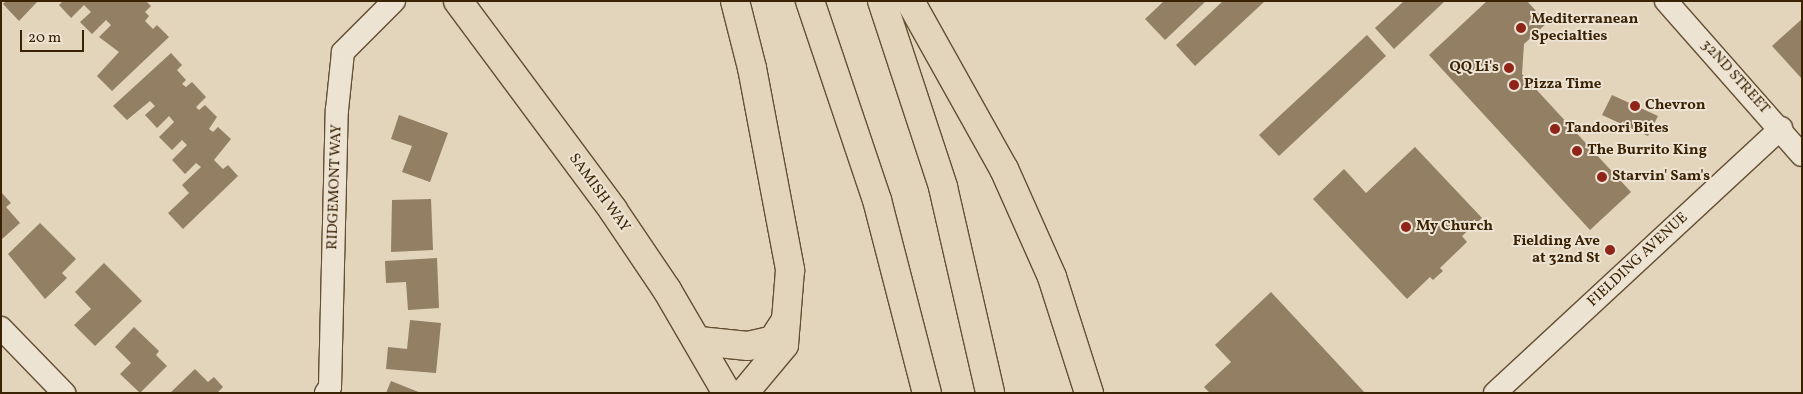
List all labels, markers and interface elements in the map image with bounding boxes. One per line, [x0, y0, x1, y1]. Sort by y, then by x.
place label: Mediterranean Specialties [1531, 10, 1638, 45]
scale bar [22, 20, 86, 52]
marker: Mediterranean Specialties [1515, 22, 1527, 34]
text: 20 m [28, 28, 61, 49]
street label: 32ND STREET [1697, 36, 1773, 118]
place label: QQ Li's [1450, 59, 1499, 77]
marker: QQ Li's [1503, 62, 1515, 74]
place label: Pizza Time [1524, 76, 1602, 94]
marker: Pizza Time [1508, 79, 1520, 91]
place label: Chevron [1645, 97, 1706, 115]
marker: Chevron [1629, 100, 1641, 112]
place label: Tandoori Bites [1565, 120, 1669, 138]
street label: RIDGEMONT WAY [324, 123, 346, 251]
marker: Tandoori Bites [1549, 123, 1561, 135]
place label: The Burrito King [1587, 142, 1707, 160]
marker: The Burrito King [1571, 145, 1583, 157]
street label: SAMISH WAY [564, 150, 634, 236]
place label: Starvin' Sam's [1612, 168, 1710, 186]
marker: Starvin' Sam's [1596, 171, 1608, 183]
street label: FIELDING AVENUE [1584, 209, 1692, 311]
place label: My Church [1416, 218, 1493, 236]
marker: My Church [1400, 221, 1412, 233]
place label: Fielding Ave at 32nd St [1513, 232, 1600, 267]
marker: Fielding Ave at 32nd St [1604, 244, 1616, 256]

